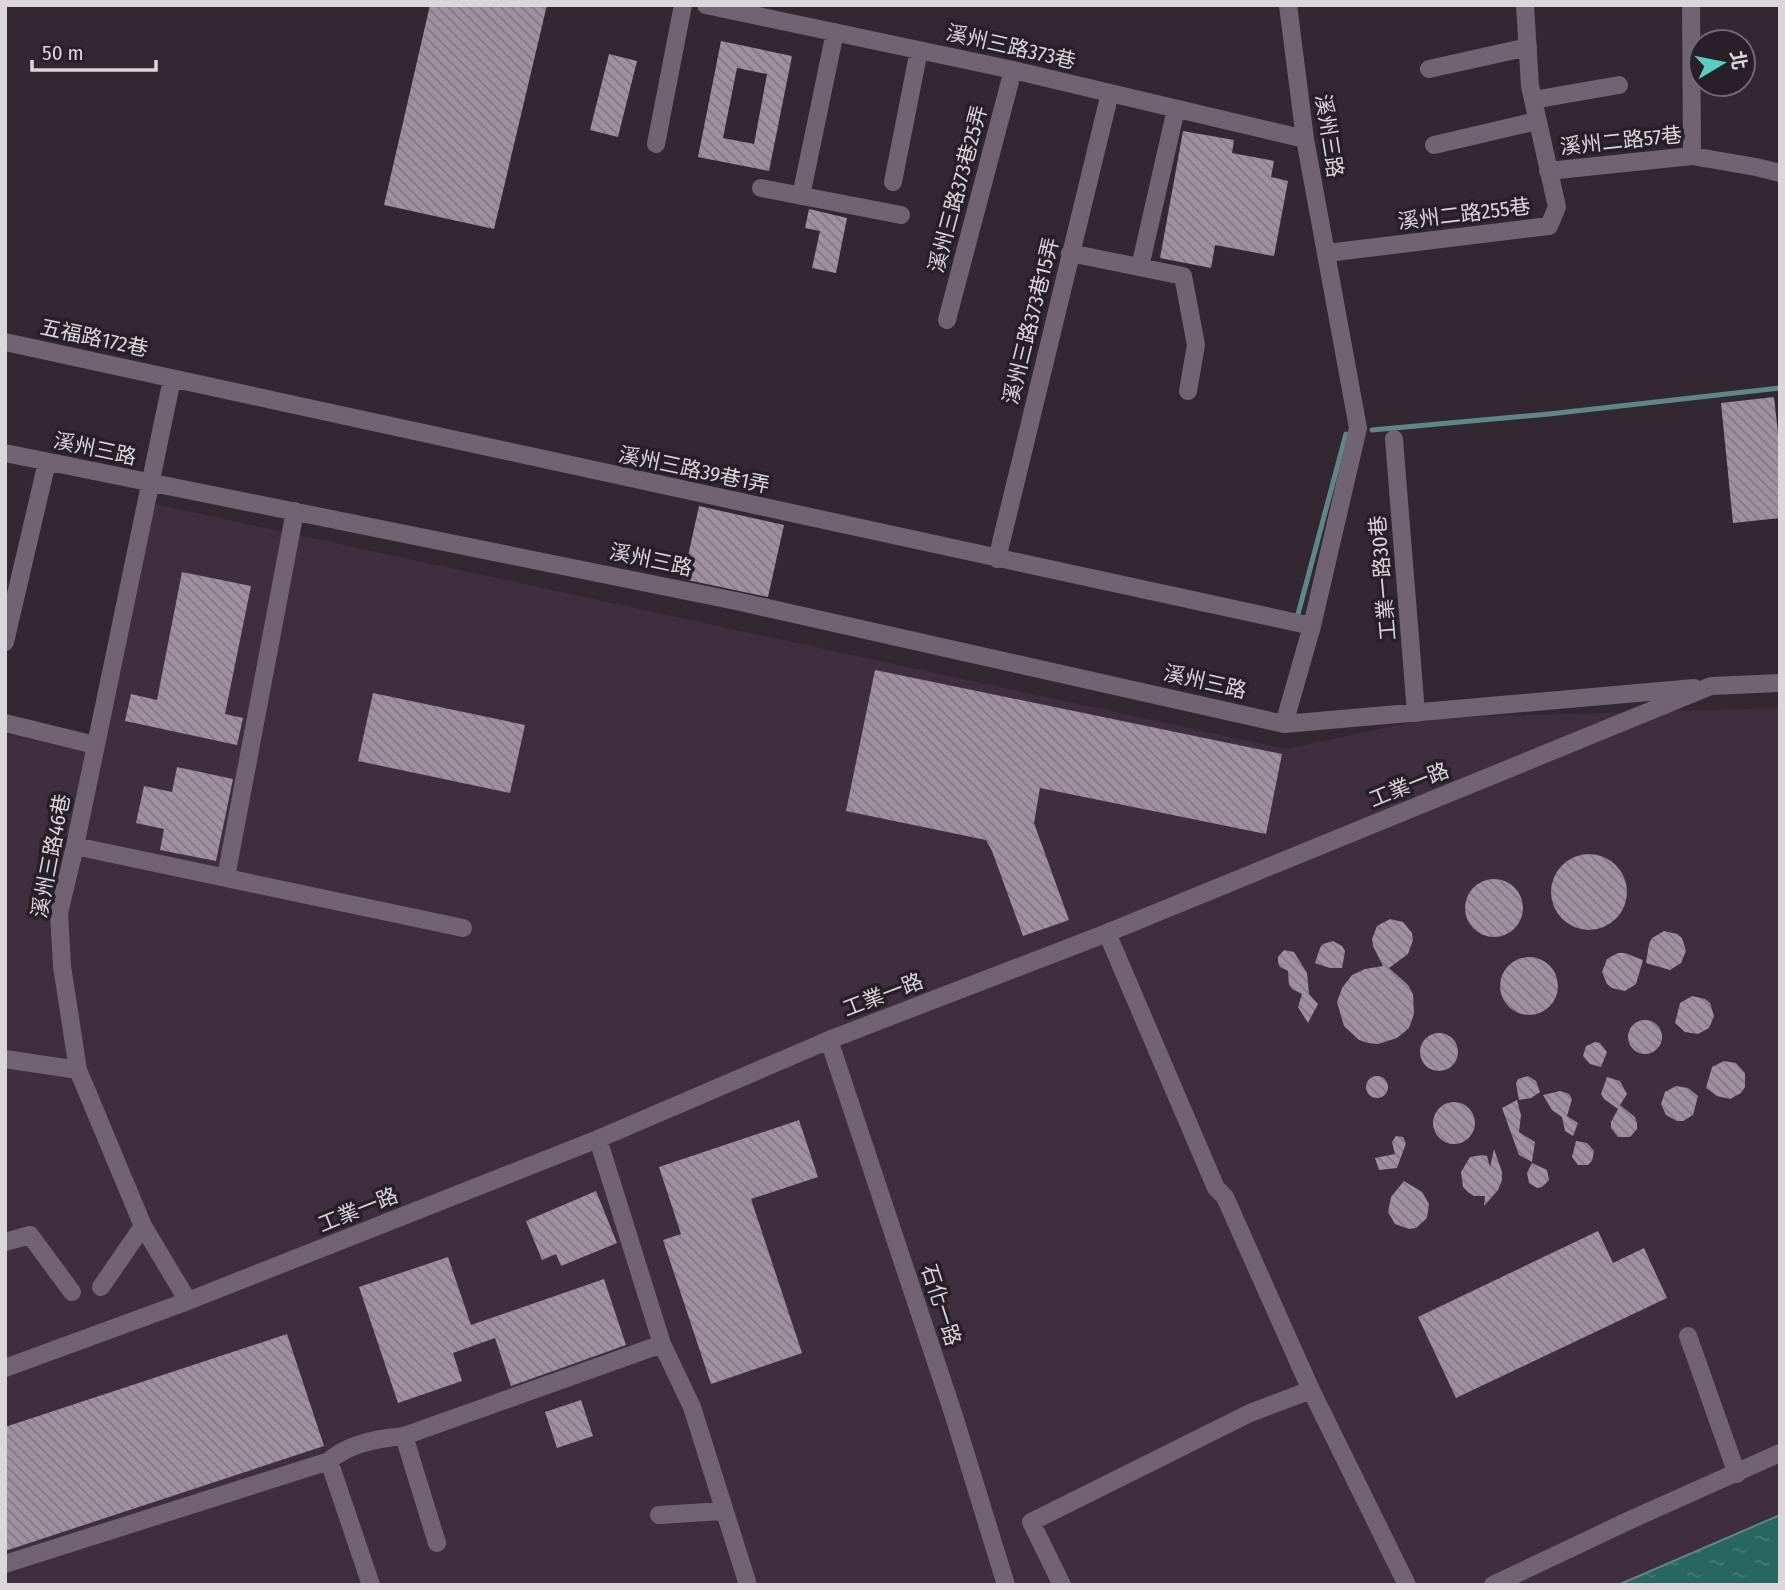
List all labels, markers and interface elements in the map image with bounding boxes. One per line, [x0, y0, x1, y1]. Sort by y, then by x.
street label: 溪州三路373巷 [944, 19, 1078, 75]
scale bar [32, 28, 156, 72]
north arrow [1687, 28, 1757, 98]
text: 50 m [42, 40, 84, 66]
text: 北 [1725, 49, 1751, 71]
street label: 溪州三路 [1310, 92, 1348, 180]
street label: 溪州三路373巷25弄 [923, 103, 993, 275]
street label: 溪州二路57巷 [1559, 122, 1683, 160]
street label: 溪州二路255巷 [1396, 193, 1532, 235]
street label: 溪州三路373巷15弄 [998, 235, 1064, 407]
street label: 五福路172巷 [38, 314, 150, 362]
street label: 溪州三路 [51, 428, 139, 470]
street label: 溪州三路39巷1弄 [616, 441, 772, 499]
street label: 工業一路30巷 [1365, 514, 1401, 642]
street label: 溪州三路 [607, 539, 695, 581]
street label: 溪州三路 [1161, 660, 1249, 704]
street label: 工業一路 [1365, 757, 1453, 813]
street label: 溪州三路46巷 [26, 792, 76, 920]
street label: 工業一路 [839, 968, 927, 1022]
street label: 工業一路 [314, 1182, 402, 1238]
street label: 石化一路 [916, 1261, 966, 1349]

